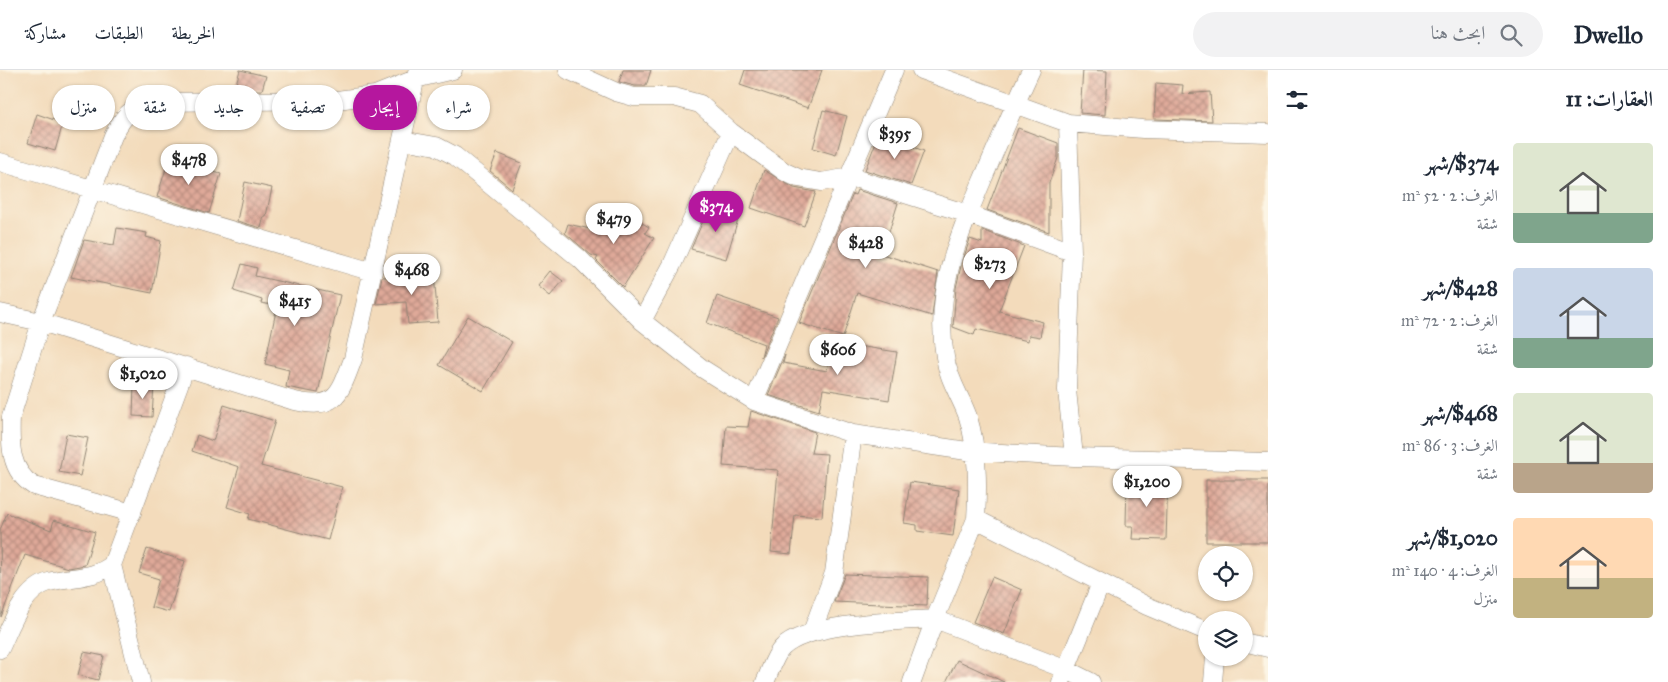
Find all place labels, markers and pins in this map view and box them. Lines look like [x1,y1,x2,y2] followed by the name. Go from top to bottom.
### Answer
[865,118,925,160] pin: $395
[159,144,219,186] pin: $478
[686,190,746,233] pin: $374
[584,202,644,245] pin: $479
[836,226,896,269] pin: $428
[960,248,1020,290] pin: $273
[382,254,442,296] pin: $468
[265,284,325,327] pin: $415
[808,334,868,376] pin: $606
[102,358,184,400] pin: $1,020
[1106,466,1188,508] pin: $1,200

